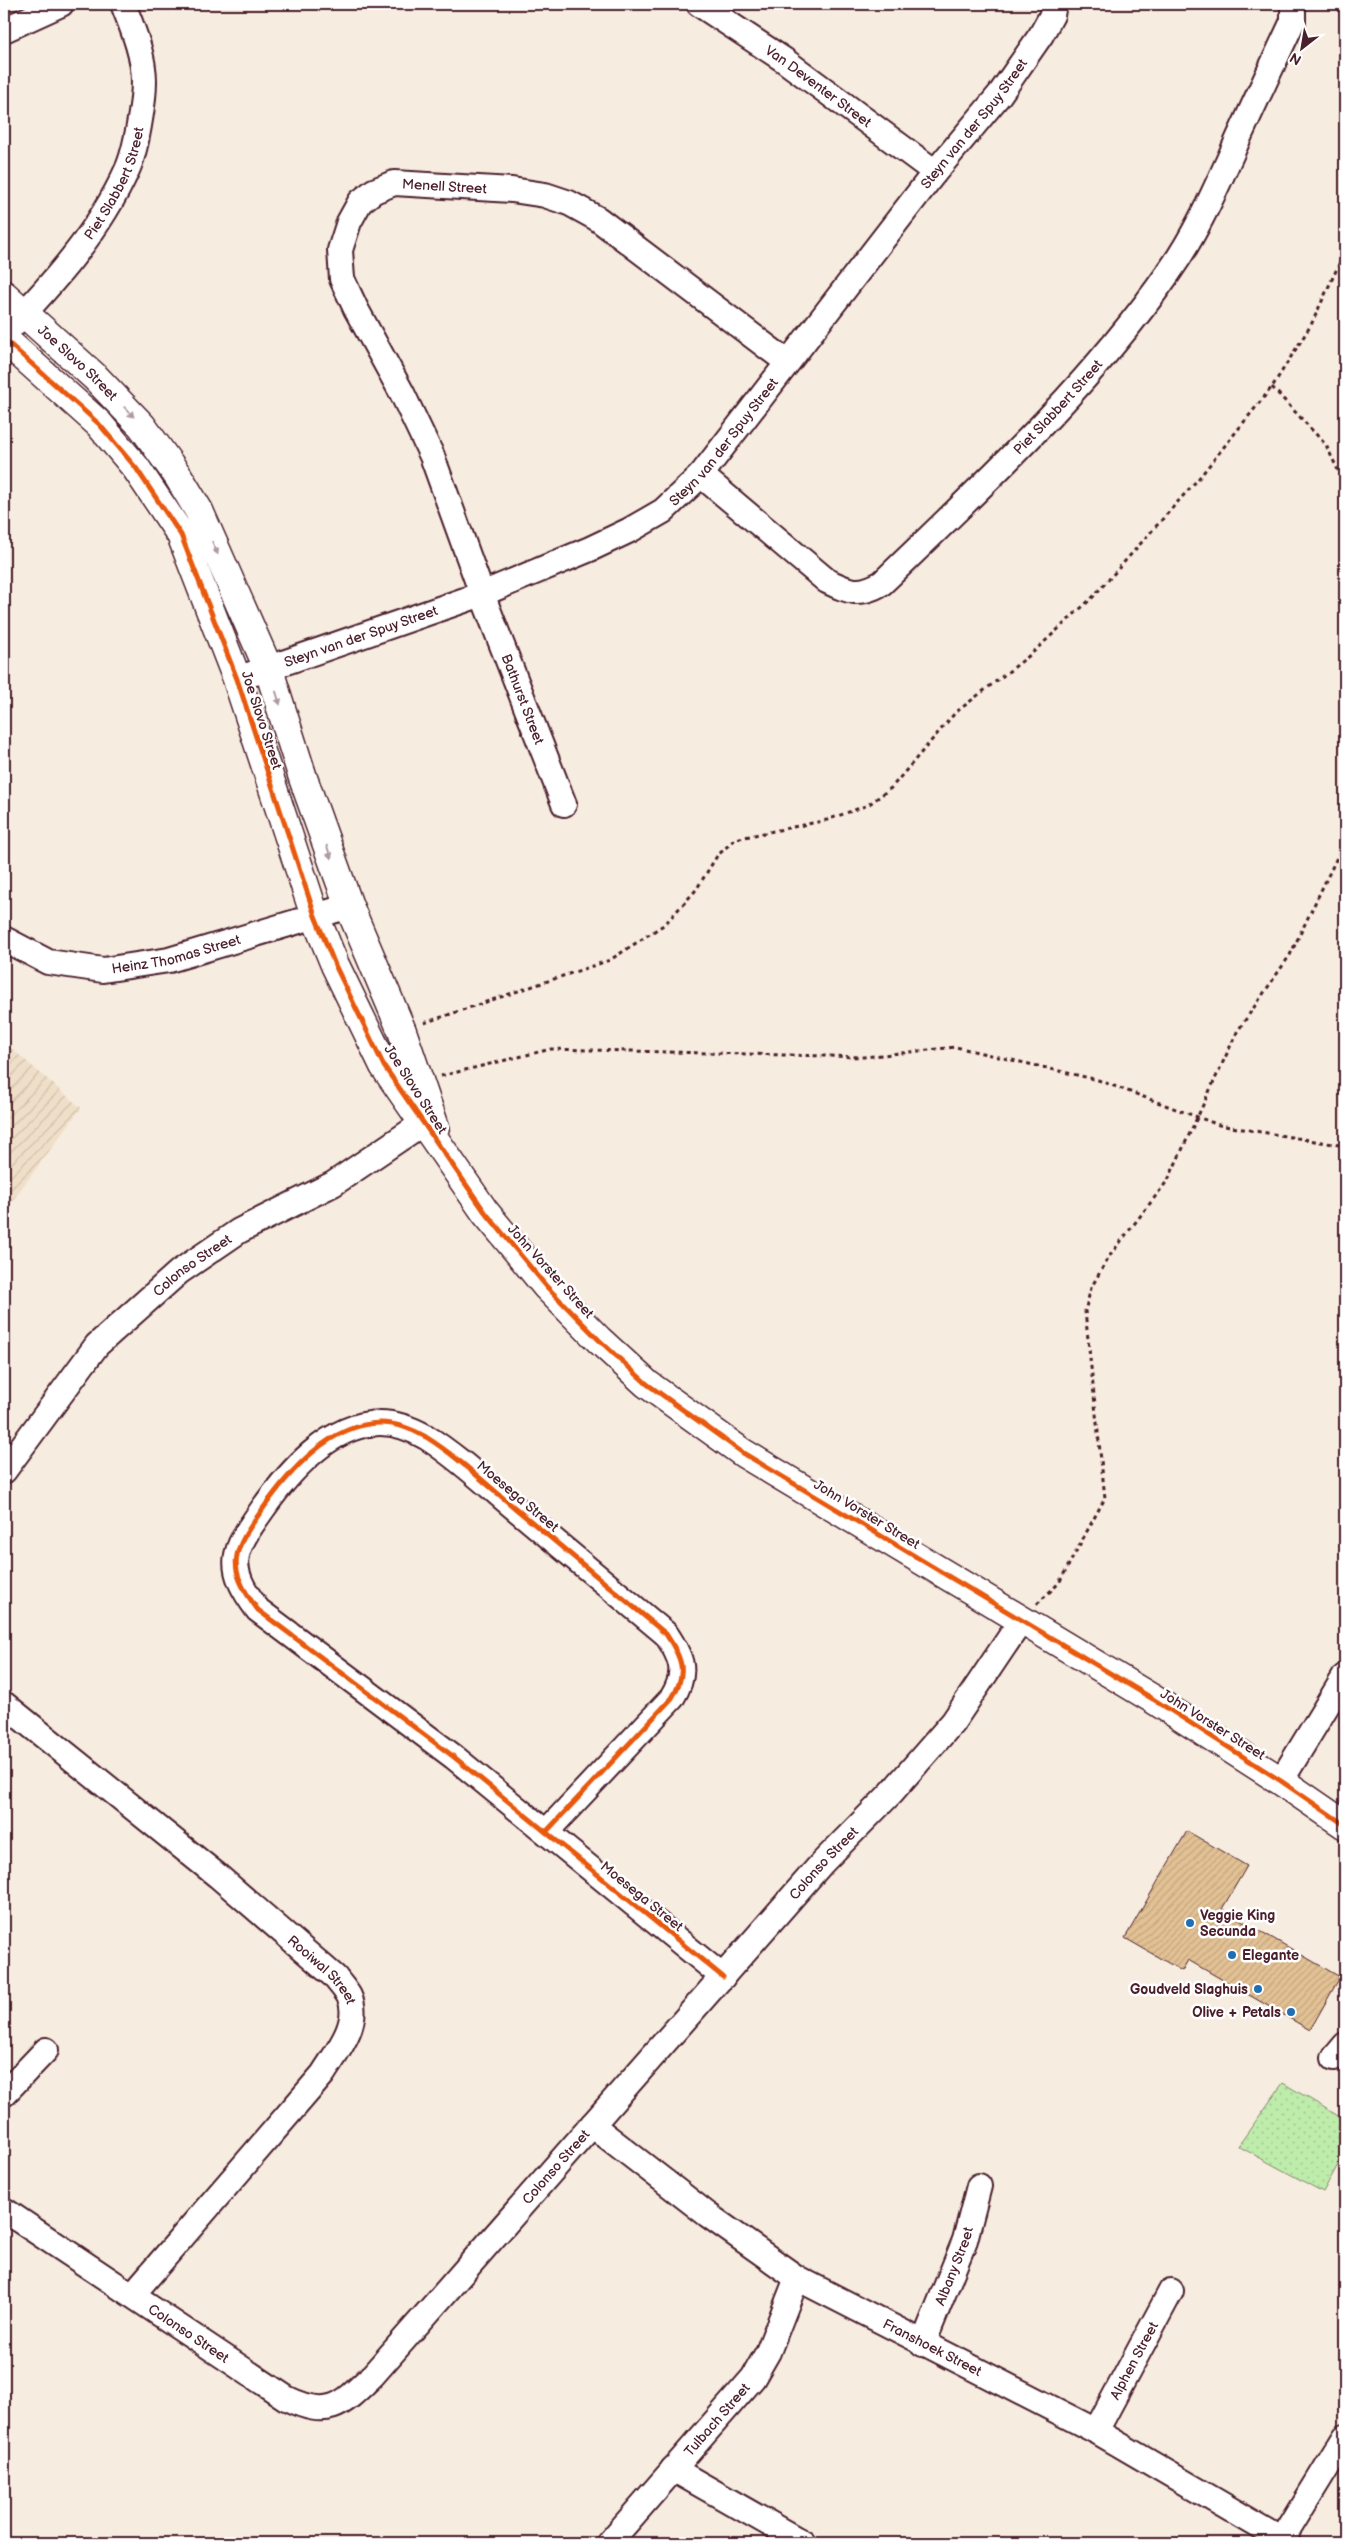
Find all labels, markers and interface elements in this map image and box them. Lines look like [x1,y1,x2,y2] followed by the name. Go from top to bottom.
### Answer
[1276,22,1326,72] north arrow
[762,42,875,131] street label: Van Deventer Street
[1287,49,1304,69] text: N
[917,55,1031,192] street label: Steyn van der Spuy Street
[81,125,148,243] street label: Piet Slabbert Street
[401,175,488,198] street label: Menell Street
[34,322,121,405] street label: Joe Slovo Street
[1010,356,1107,458] street label: Piet Slabbert Street
[666,374,782,510] street label: Steyn van der Spuy Street
[123,405,135,417] one-way arrow
[212,541,220,555] one-way arrow
[282,602,441,671] street label: Steyn van der Spuy Street
[497,652,548,747] street label: Bathurst Street
[238,669,286,772] street label: Joe Slovo Street
[275,690,282,705] one-way arrow
[325,845,333,860] one-way arrow
[110,931,243,978] street label: Heinz Thomas Street
[381,1042,451,1138] street label: Joe Slovo Street
[504,1221,598,1322] street label: John Vorster Street
[150,1230,235,1300] street label: Colonso Street
[473,1457,563,1536] street label: Moesega Street
[811,1476,923,1553] street label: John Vorster Street
[1157,1685,1269,1764] street label: John Vorster Street
[786,1823,862,1903] street label: Colonso Street
[597,1858,687,1935] street label: Moesega Street
[1200,1907,1275,1940] place label: Veggie King Secunda
[1184,1917,1196,1929] marker: Veggie King Secunda
[284,1932,360,2007] street label: Rooiwal Street
[1242,1947,1299,1964] place label: Elegante
[1226,1949,1238,1961] marker: Elegante
[1130,1981,1248,1998] place label: Goudveld Slaghuis
[1252,1983,1264,1995] marker: Goudveld Slaghuis
[1192,2004,1281,2021] place label: Olive + Petals
[1285,2006,1297,2018] marker: Olive + Petals
[519,2126,594,2208] street label: Colonso Street
[932,2224,977,2308] street label: Albany Street
[145,2300,233,2367] street label: Colonso Street
[880,2315,985,2380] street label: Franshoek Street
[1106,2318,1162,2403] street label: Alphen Street
[681,2379,754,2460] street label: Tulbach Street

